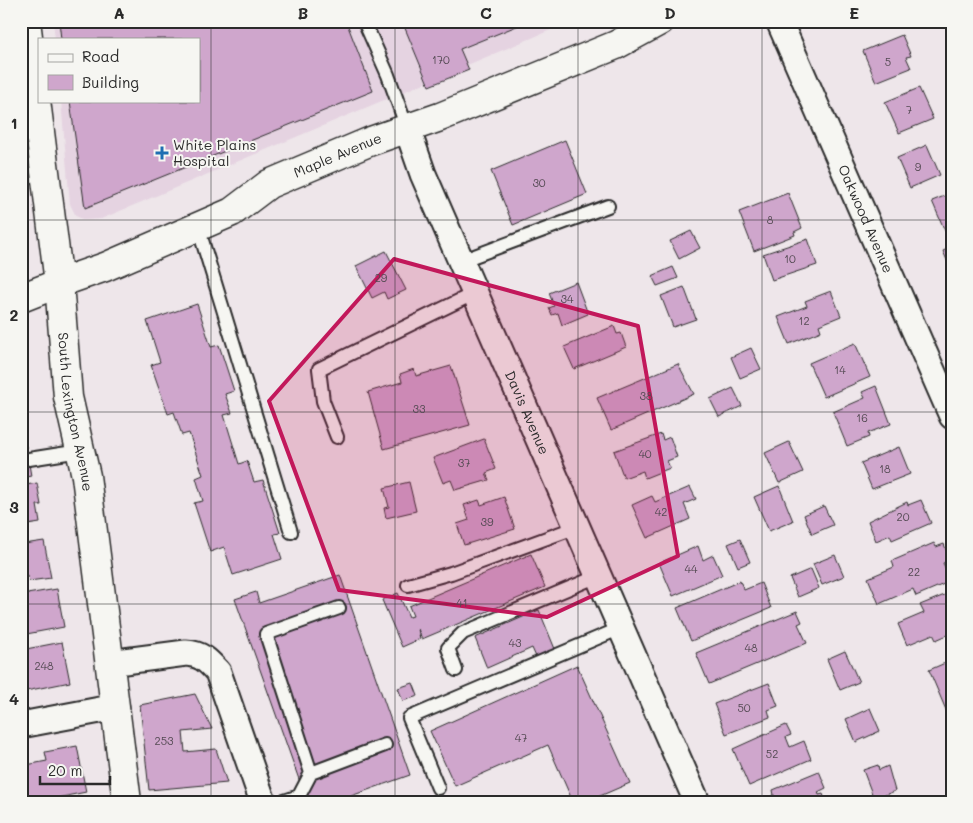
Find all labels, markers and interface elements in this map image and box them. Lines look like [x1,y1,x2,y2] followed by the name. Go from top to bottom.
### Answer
[113,2,125,23] text: A
[298,2,308,23] text: B
[480,2,492,23] text: C
[664,2,676,23] text: D
[849,2,859,23] text: E
[38,38,200,102] legend
[82,46,119,66] text: Road
[432,52,450,67] house number: 170
[885,54,891,69] house number: 5
[82,72,139,92] text: Building
[906,102,912,117] house number: 7
[10,112,18,133] text: 1
[291,128,384,182] street label: Maple Avenue
[173,135,256,170] place label: White Plains Hospital
[155,146,169,160] marker: White Plains Hospital
[915,159,922,174] house number: 9
[834,161,898,276] street label: Oakwood Avenue
[532,175,546,190] house number: 30
[767,212,774,227] house number: 8
[784,251,796,266] house number: 10
[375,270,388,285] house number: 29
[561,291,574,306] house number: 34
[10,304,19,325] text: 2
[798,313,810,328] house number: 12
[54,332,98,492] street label: South Lexington Avenue
[834,362,846,377] house number: 14
[501,367,554,457] street label: Davis Avenue
[639,388,653,403] house number: 38
[413,401,426,416] house number: 33
[856,410,868,425] house number: 16
[638,446,652,461] house number: 40
[458,455,470,470] house number: 37
[879,461,891,476] house number: 18
[9,496,19,517] text: 3
[655,504,667,519] house number: 42
[897,509,910,524] house number: 20
[481,514,494,529] house number: 39
[685,561,698,576] house number: 44
[908,564,920,579] house number: 22
[456,595,468,610] house number: 41
[509,635,522,650] house number: 43
[744,640,758,655] house number: 48
[34,658,54,673] house number: 248
[9,688,19,709] text: 4
[737,700,751,715] house number: 50
[515,730,527,745] house number: 47
[155,733,174,748] house number: 253
[766,746,778,761] house number: 52
[40,753,110,785] scale bar
[48,760,82,780] text: 20 m

